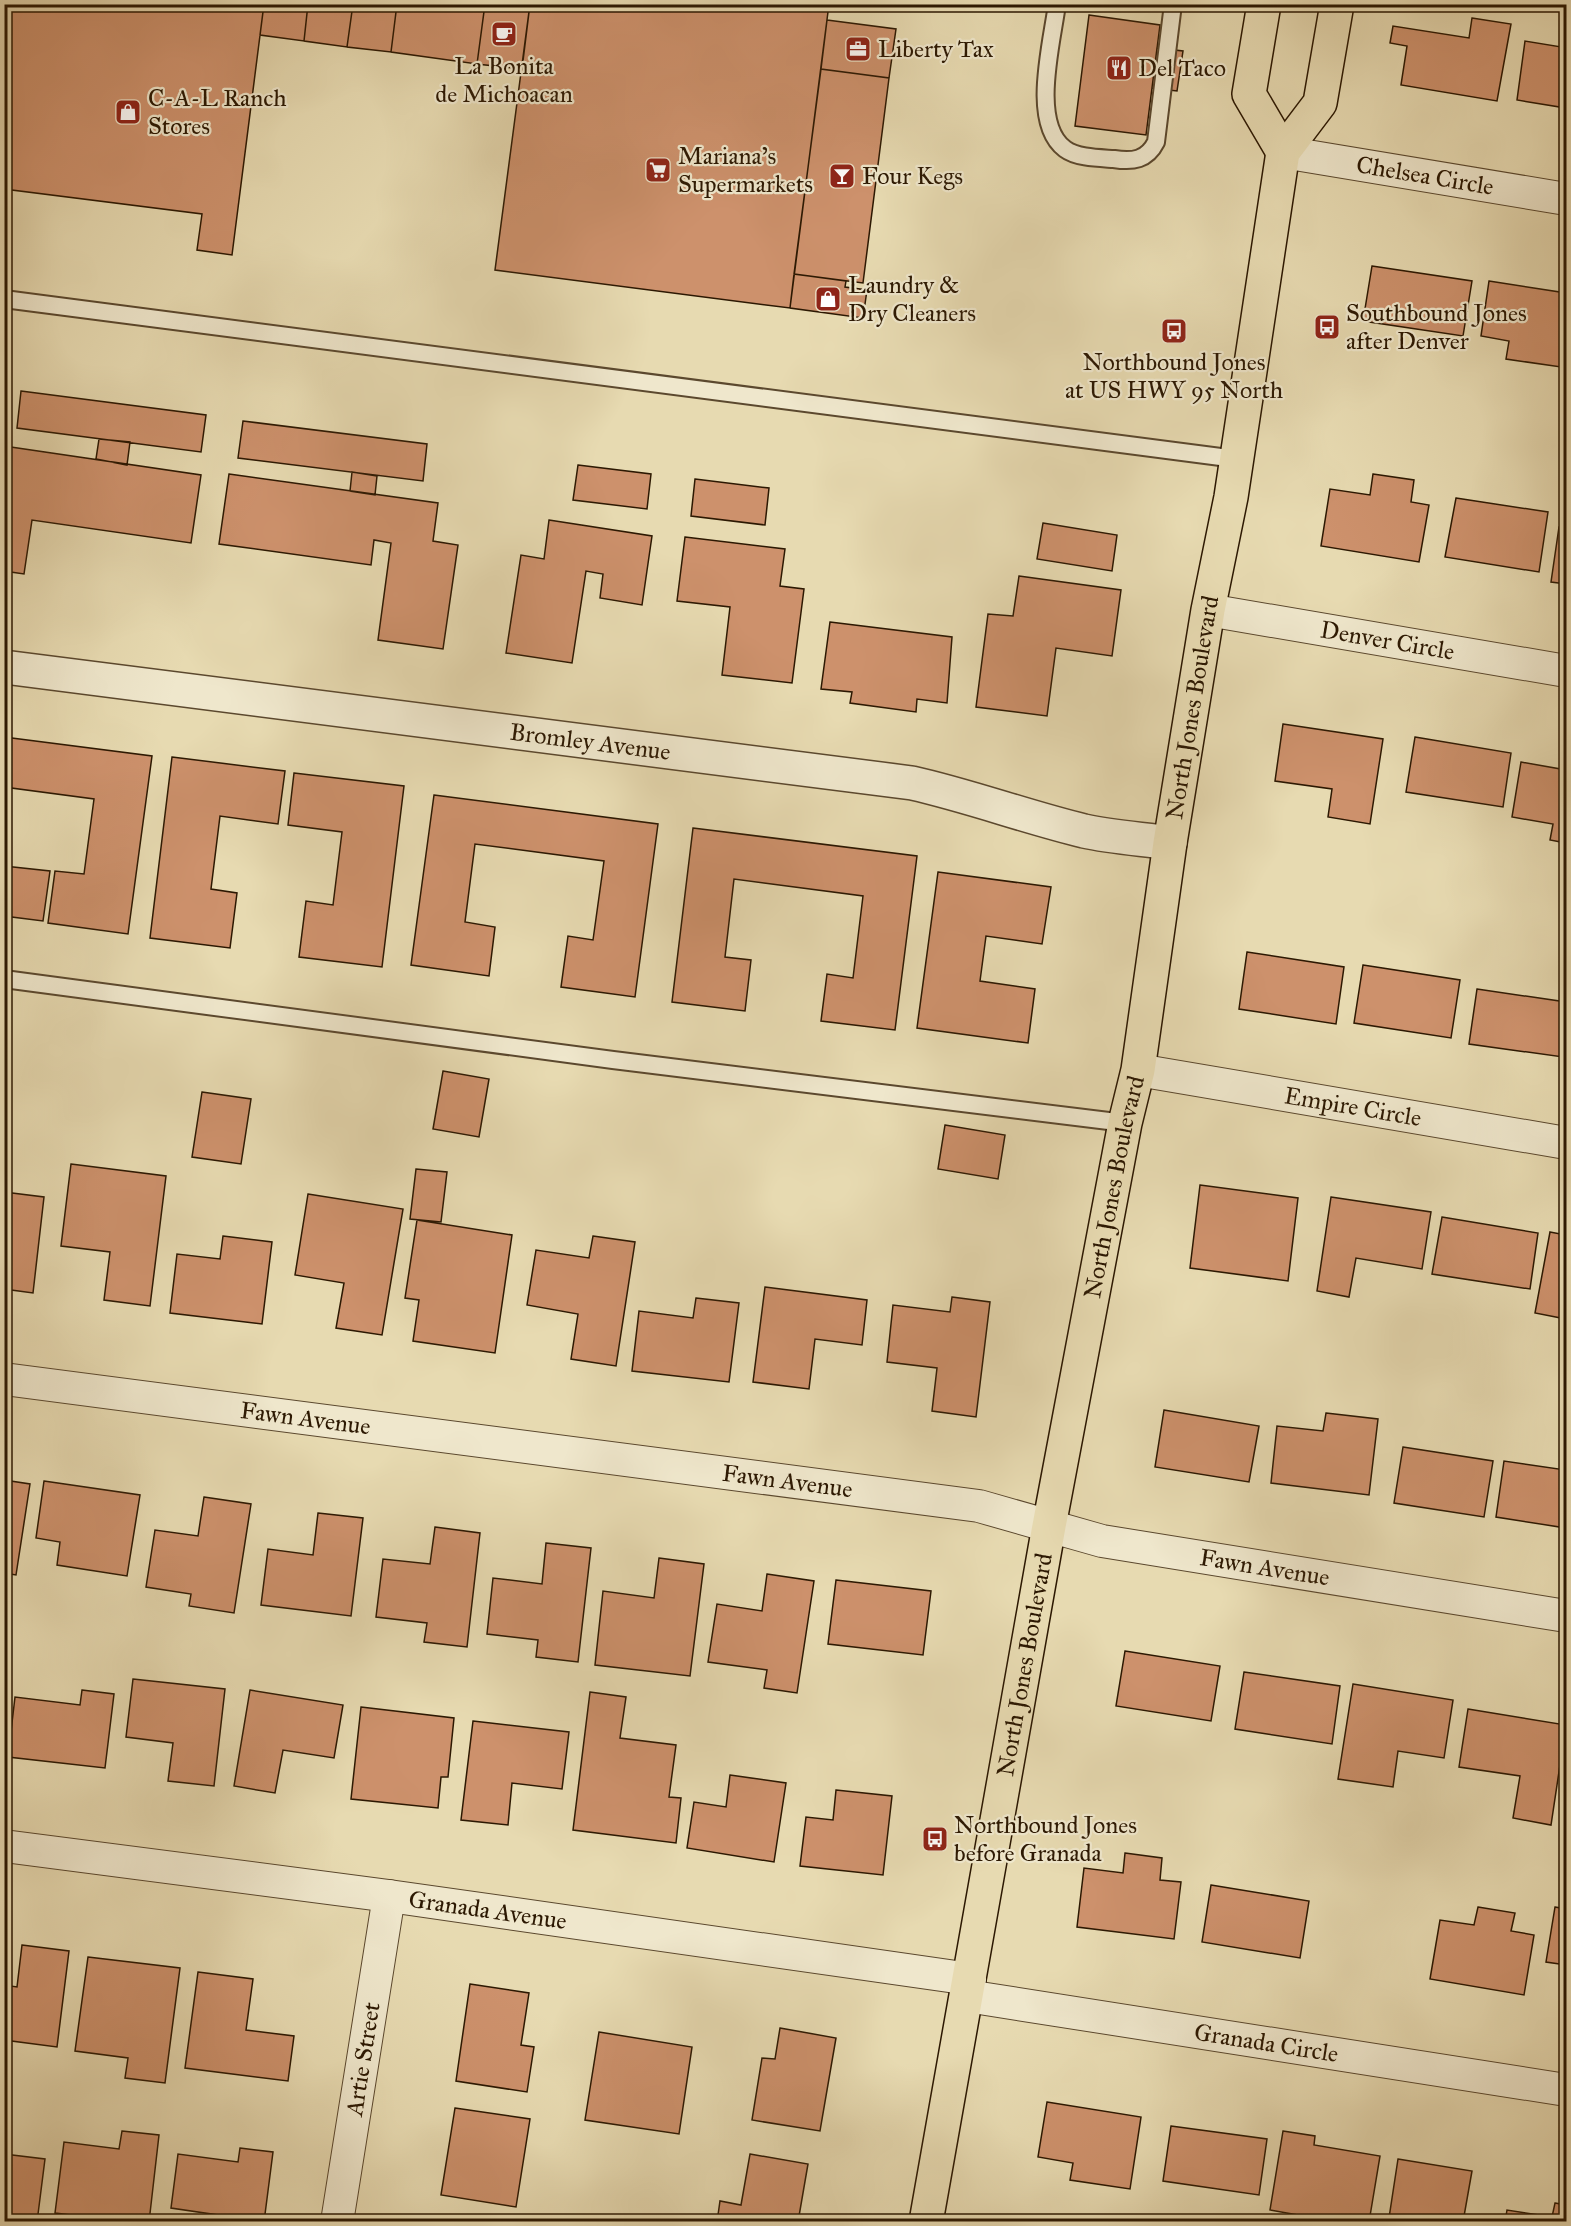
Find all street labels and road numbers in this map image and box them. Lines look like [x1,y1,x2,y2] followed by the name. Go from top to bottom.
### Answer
[1354,149,1496,202] street label: Chelsea Circle
[1159,593,1226,822] street label: North Jones Boulevard
[1318,614,1457,667] street label: Denver Circle
[508,717,672,767] street label: Bromley Avenue
[1077,1073,1151,1301] street label: North Jones Boulevard
[1282,1080,1424,1133] street label: Empire Circle
[239,1395,372,1442] street label: Fawn Avenue
[720,1458,854,1504] street label: Fawn Avenue
[1198,1542,1332,1593] street label: Fawn Avenue
[990,1551,1059,1779] street label: North Jones Boulevard
[407,1884,569,1936] street label: Granada Avenue
[339,1999,387,2119] street label: Artie Street
[1192,2017,1341,2069] street label: Granada Circle

